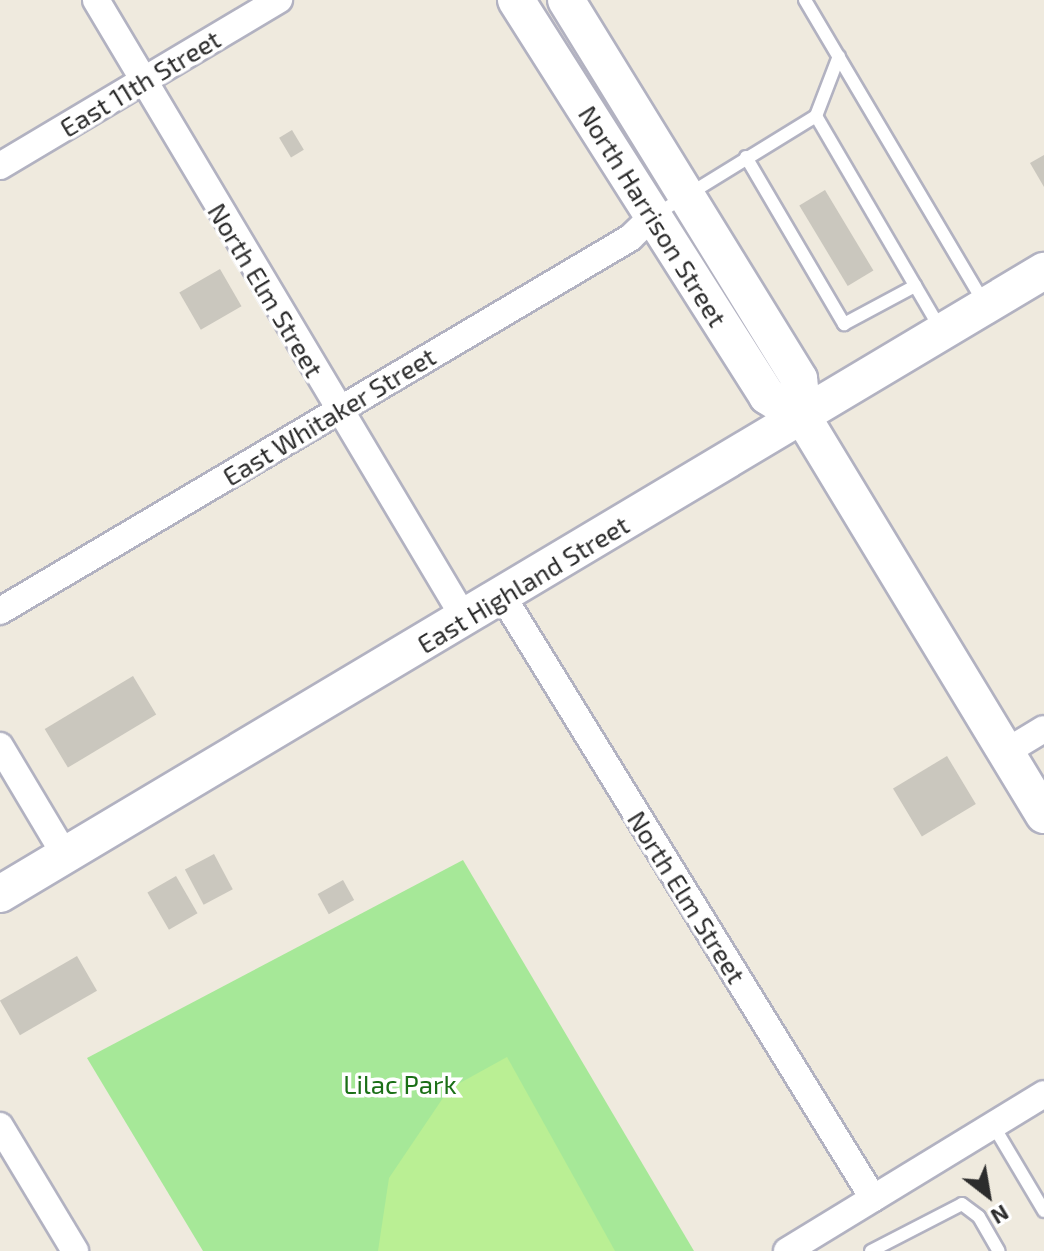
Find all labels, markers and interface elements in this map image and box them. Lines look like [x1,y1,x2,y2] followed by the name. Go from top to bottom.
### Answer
[54,23,226,143] street label: East 11th Street
[572,100,734,332] street label: North Harrison Street
[202,197,330,383] street label: North Elm Street
[217,340,441,492] street label: East Whitaker Street
[412,509,634,659] street label: East Highland Street
[621,805,753,989] street label: North Elm Street
[343,1068,457,1100] park label: Lilac Park
[948,1155,1028,1235] north arrow
[987,1200,1014,1231] text: N

